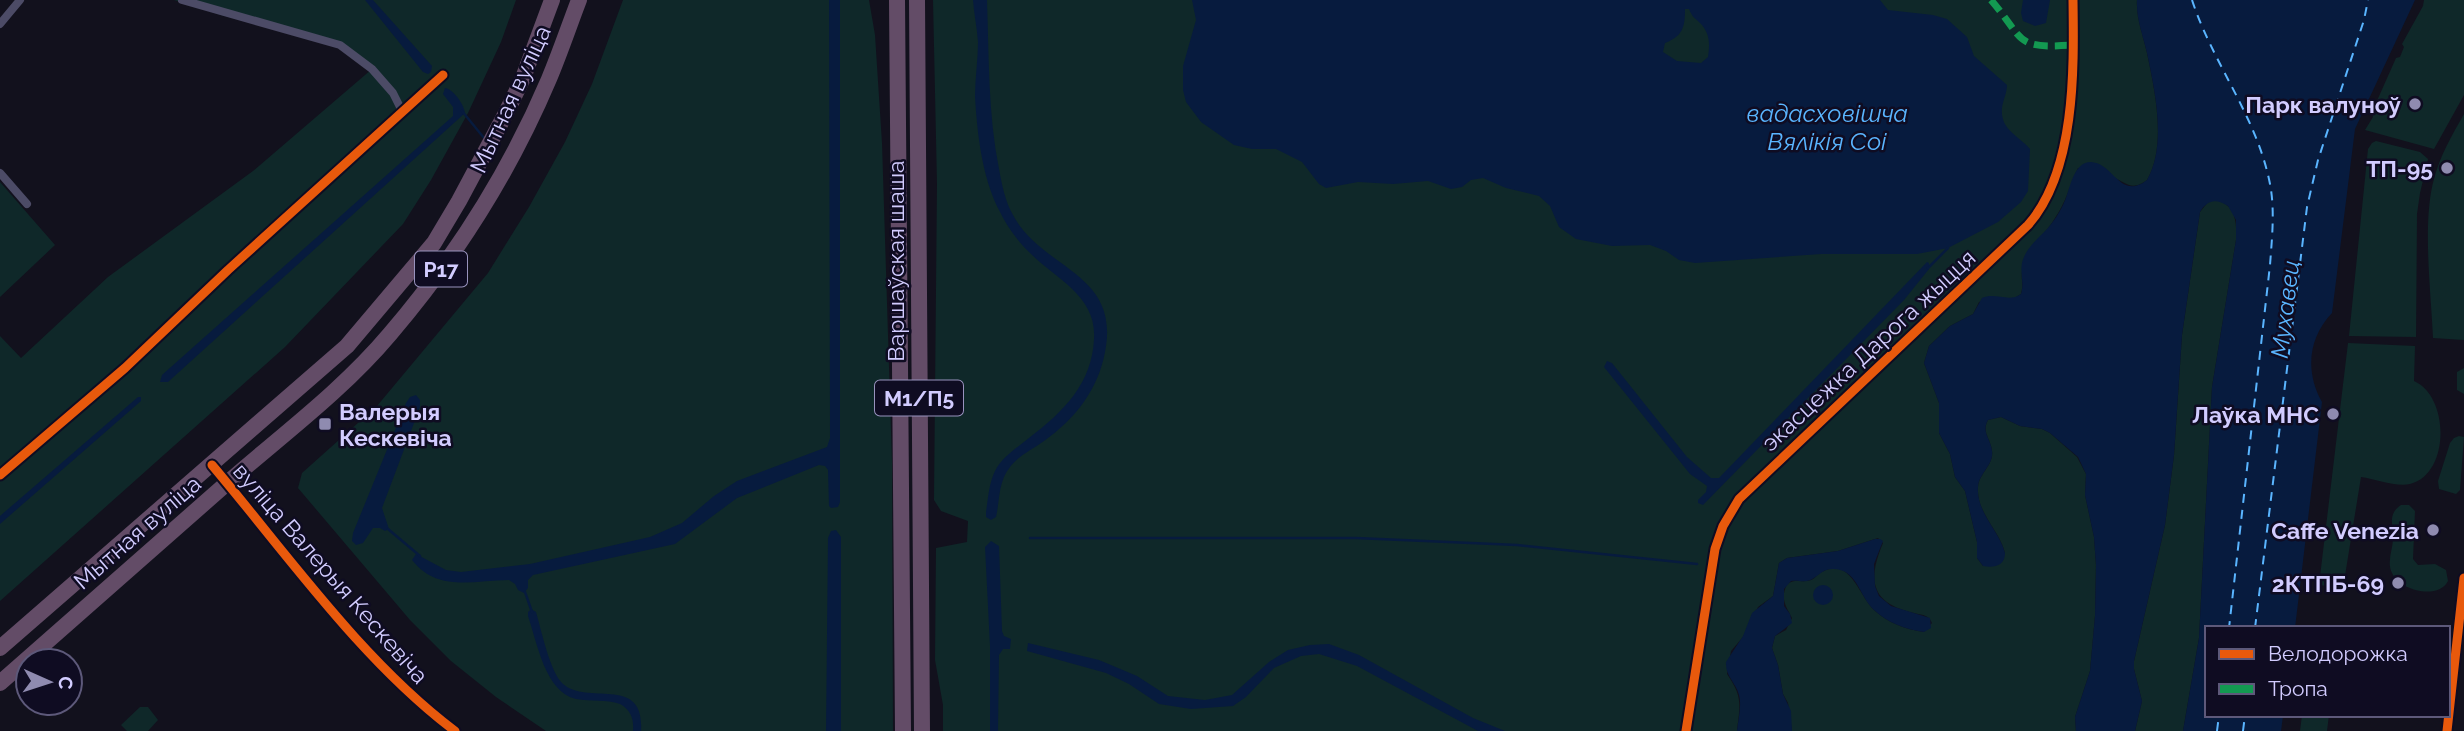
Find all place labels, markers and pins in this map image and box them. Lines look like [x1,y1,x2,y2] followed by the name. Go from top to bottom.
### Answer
[2245,91,2401,118] place label: Парк валуноў
[2407,96,2423,112] marker: Парк валуноў
[2366,155,2433,182] place label: ТП-95
[2439,160,2455,176] marker: ТП-95
[339,398,452,451] place label: Валерыя Кескевіча
[2192,401,2319,428] place label: Лаўка МНС
[2325,406,2341,422] marker: Лаўка МНС
[317,416,333,432] marker: Валерыя Кескевіча
[2271,517,2419,544] place label: Caffe Venezia
[2425,522,2441,538] marker: Caffe Venezia
[2272,570,2384,597] place label: 2КТПБ-69
[2390,575,2406,591] marker: 2КТПБ-69

